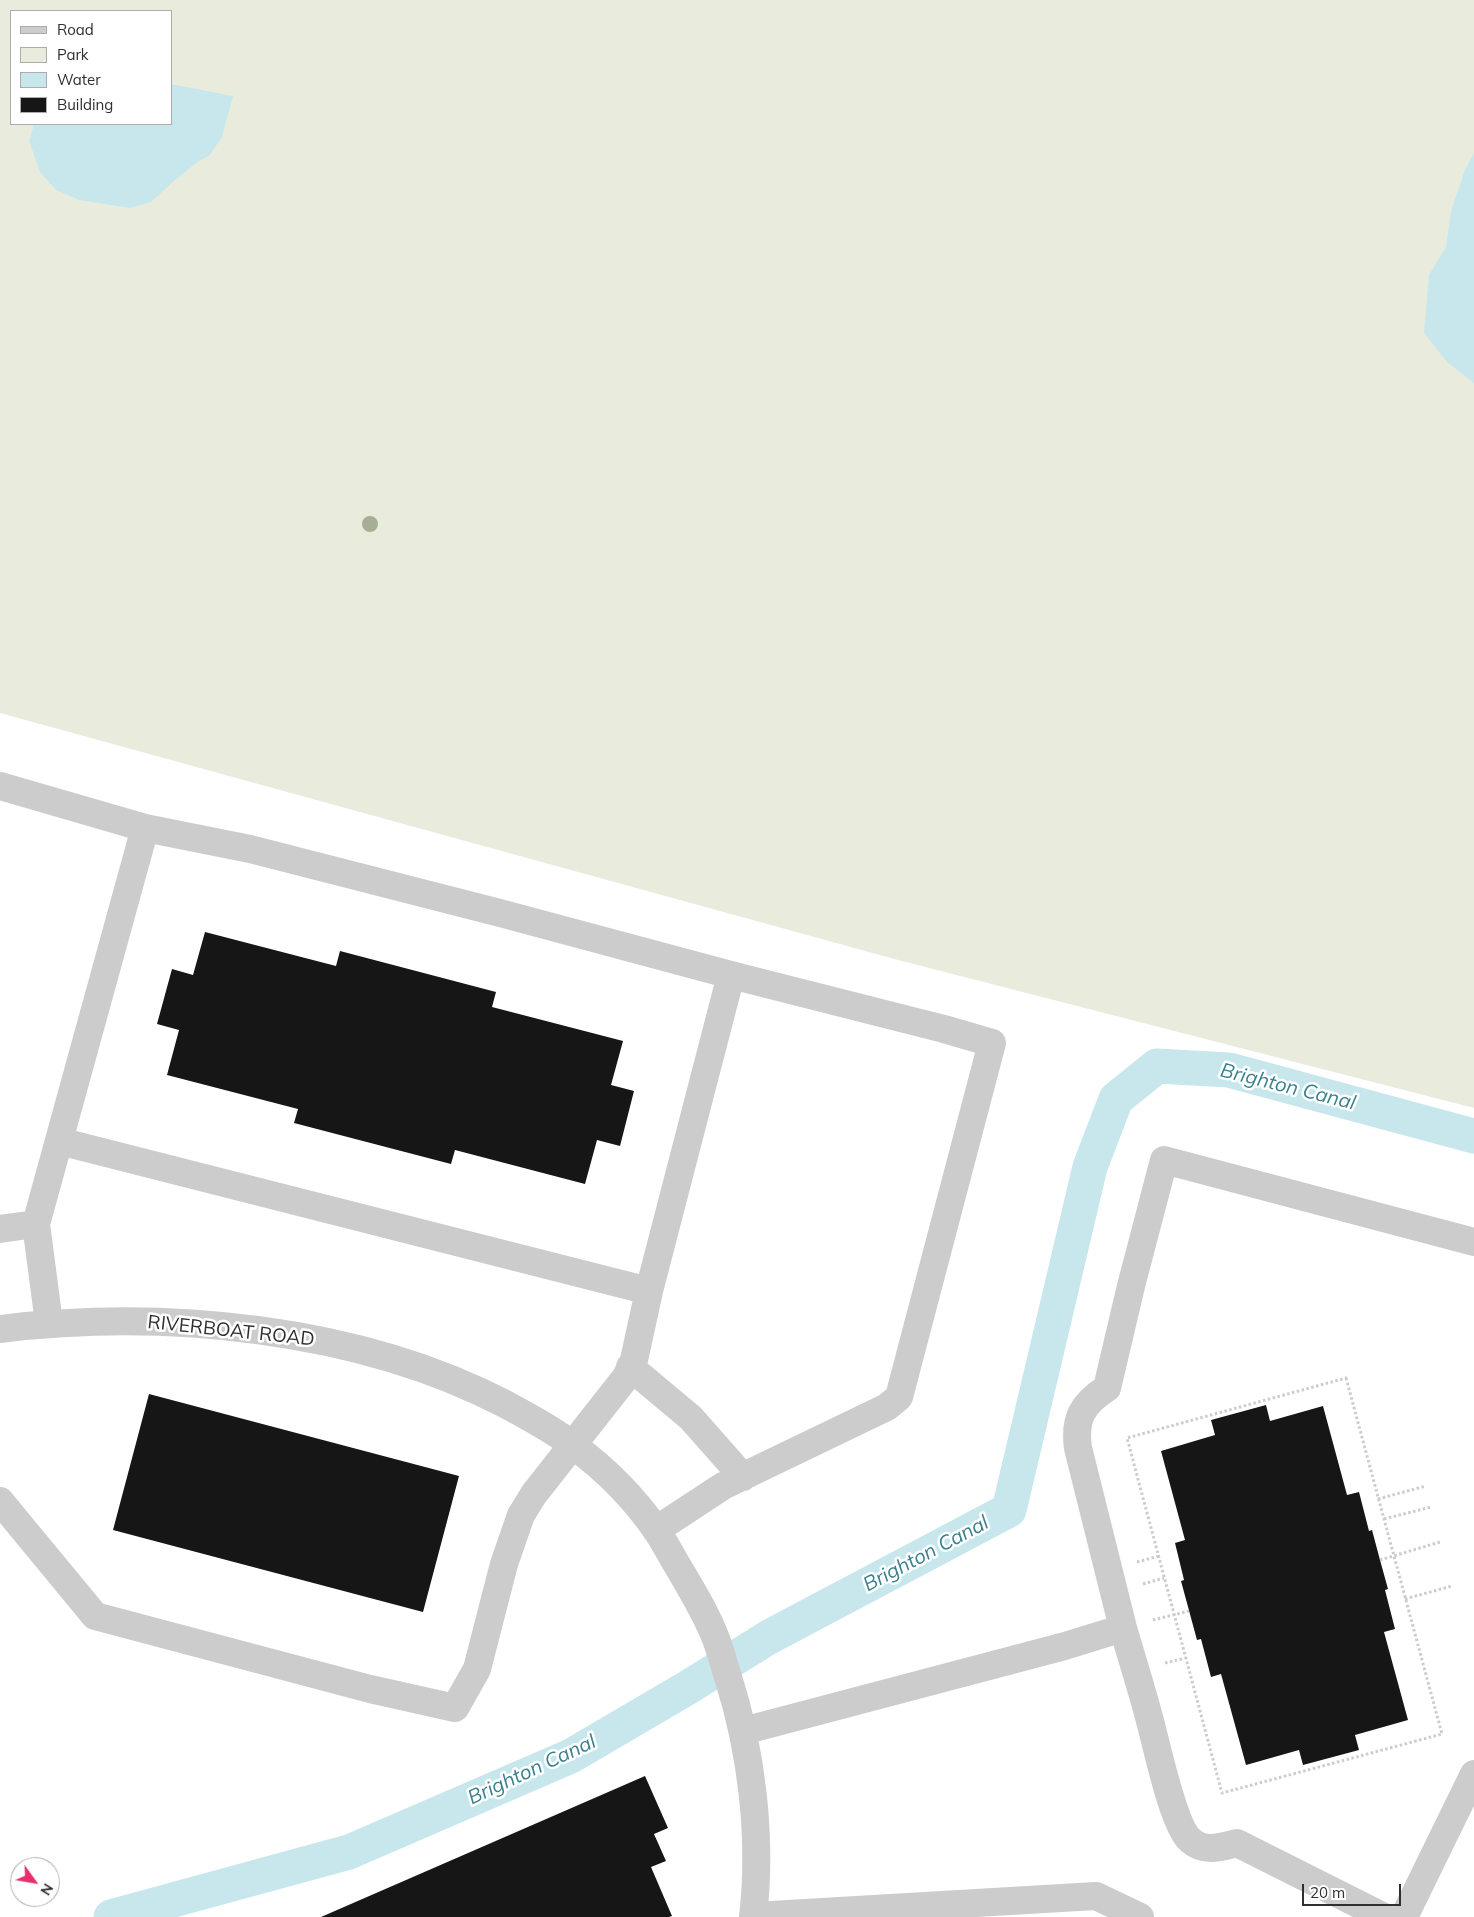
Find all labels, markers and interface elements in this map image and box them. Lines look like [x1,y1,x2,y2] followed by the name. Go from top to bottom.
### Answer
[10,10,172,125] legend
[57,20,94,39] text: Road
[57,45,89,64] text: Park
[57,70,101,89] text: Water
[57,95,113,114] text: Building
[1218,1059,1358,1115] water label: Brighton Canal
[146,1311,316,1351] street label: RIVERBOAT ROAD
[859,1511,993,1597] water label: Brighton Canal
[464,1730,600,1810] water label: Brighton Canal
[10,1857,60,1907] north arrow
[1304,1874,1403,1906] scale bar
[36,1880,57,1899] text: N
[1310,1883,1345,1902] text: 20 m

